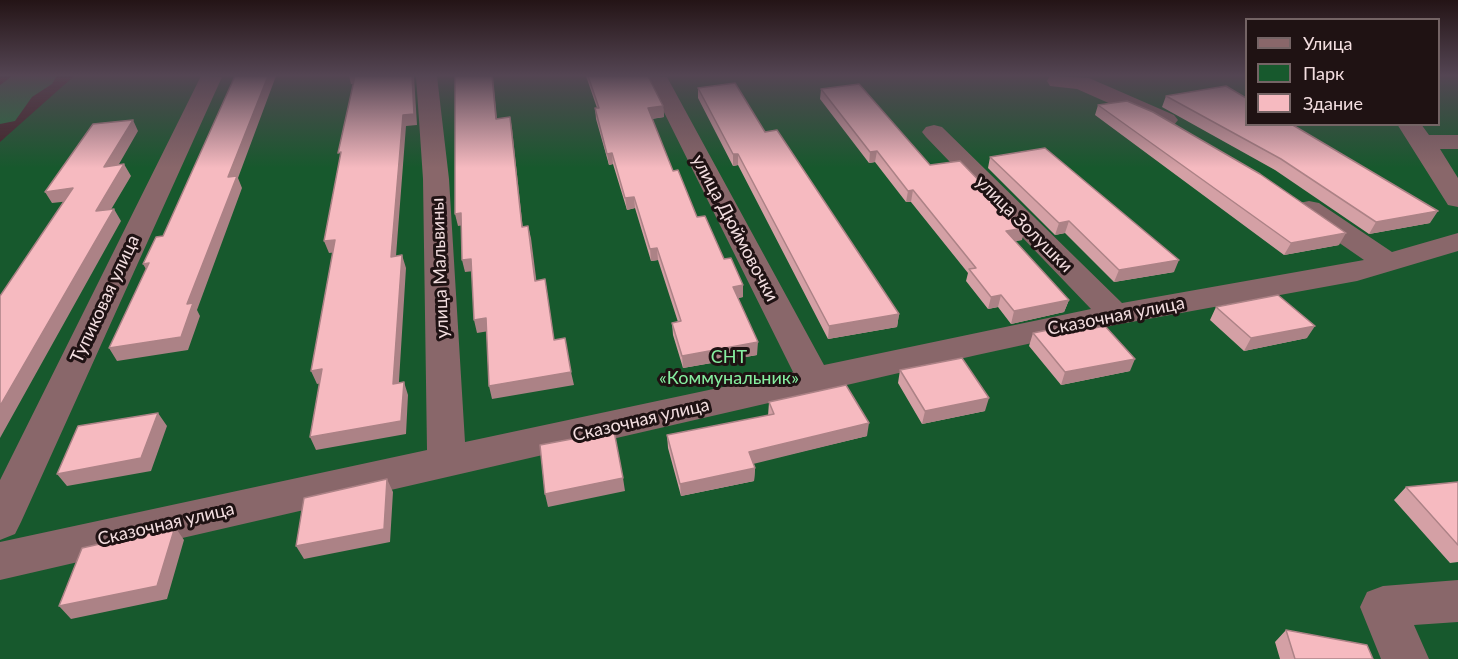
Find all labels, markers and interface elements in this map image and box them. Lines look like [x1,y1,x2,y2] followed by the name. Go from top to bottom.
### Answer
[1245,18,1440,126] legend
[1303,32,1353,54] text: Улица
[1303,62,1344,84] text: Парк
[1303,92,1363,114] text: Здание
[687,151,783,305] street label: улица Дюймовочки
[971,171,1077,277] street label: улица Золушки
[427,197,453,339] street label: улица Мальвины
[66,232,144,366] street label: Тупиковая улица
[1045,292,1187,340] street label: Сказочная улица
[659,346,799,388] park label: СНТ «Коммунальник»
[571,394,711,446] street label: Сказочная улица
[96,498,236,550] street label: Сказочная улица

